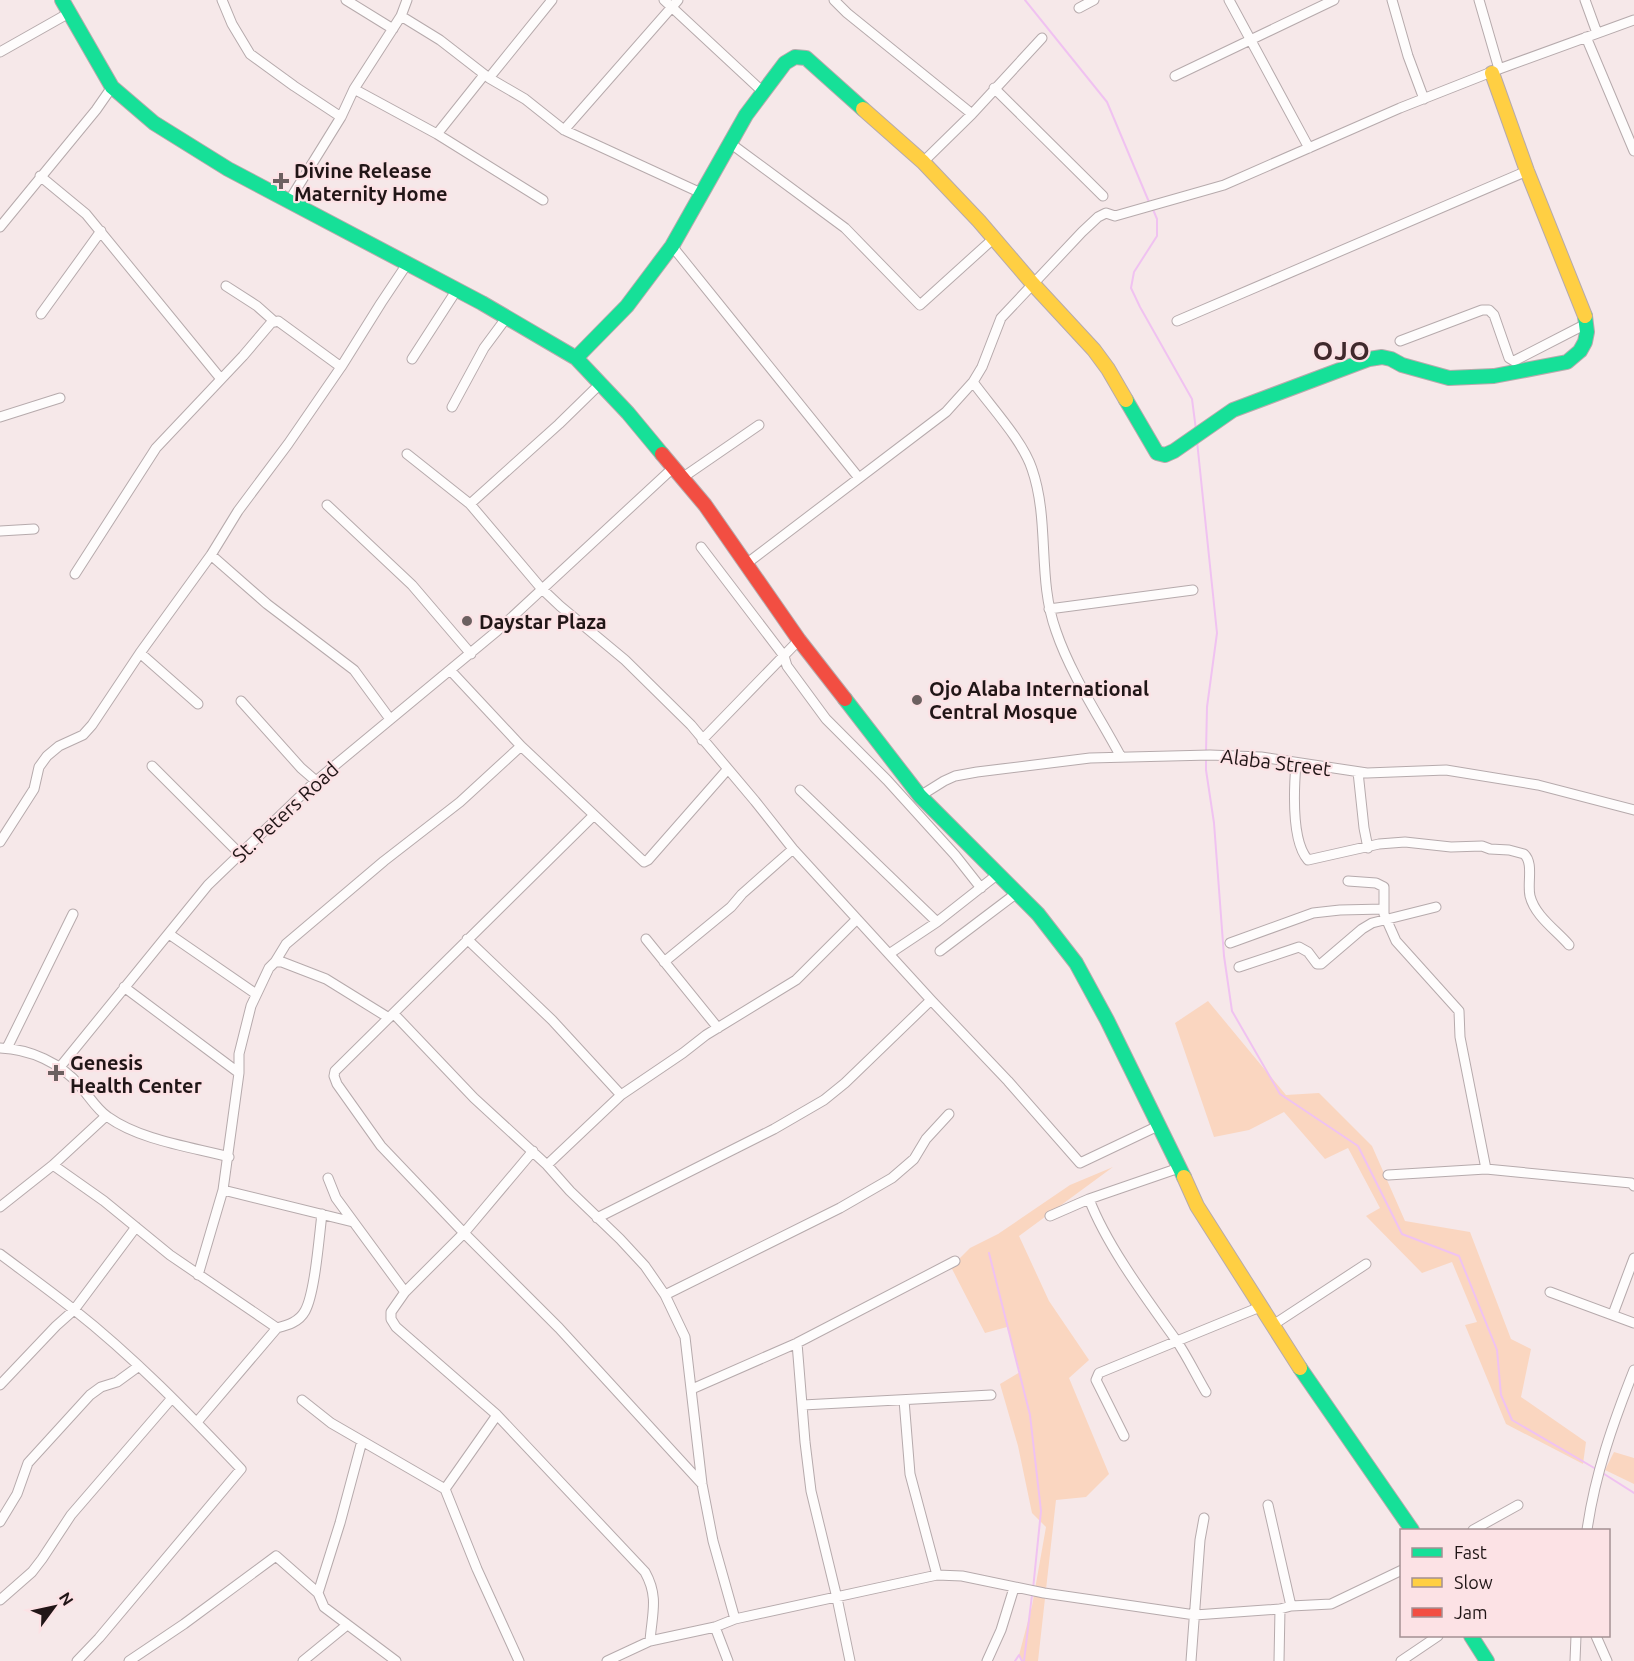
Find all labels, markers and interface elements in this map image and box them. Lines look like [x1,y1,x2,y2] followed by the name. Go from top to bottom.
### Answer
[294,159,447,205] place label: Divine Release Maternity Home
[272,172,290,190] marker: Divine Release Maternity Home
[1313,336,1371,365] district label: OJO
[479,610,607,633] place label: Daystar Plaza
[460,614,474,628] marker: Daystar Plaza
[929,677,1149,723] place label: Ojo Alaba International Central Mosque
[910,693,924,707] marker: Ojo Alaba International Central Mosque
[1220,744,1333,780] street label: Alaba Street
[227,757,343,867] street label: St. Peters Road
[70,1051,203,1097] place label: Genesis Health Center
[47,1064,65,1082] marker: Genesis Health Center
[1400,1529,1610,1637] legend
[1454,1542,1487,1562] text: Fast
[1454,1572,1493,1592] text: Slow
[24,1577,84,1637] north arrow
[56,1589,77,1609] text: N
[1454,1602,1488,1622] text: Jam

